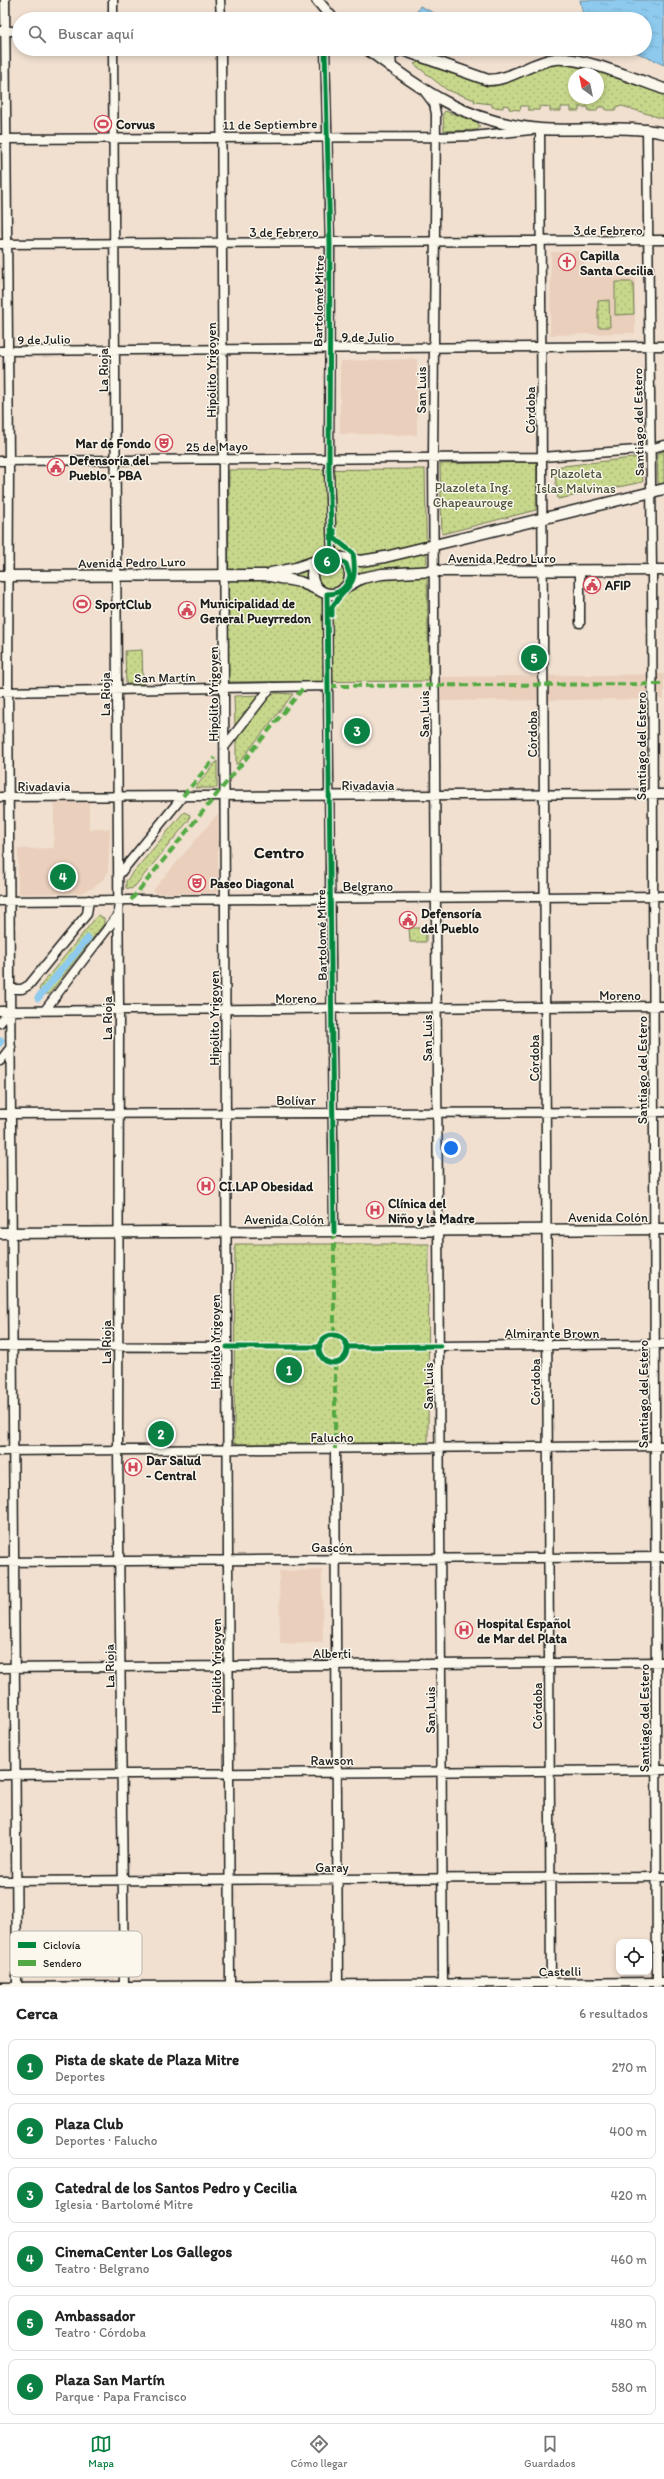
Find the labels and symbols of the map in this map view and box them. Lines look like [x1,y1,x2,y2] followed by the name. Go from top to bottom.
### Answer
[568,68,604,104] north arrow
[93,114,113,134] sports icon: Corvus
[223,116,317,133] street label: 11 de Septiembre
[116,117,155,132] place label: Corvus
[573,223,643,238] street label: 3 de Febrero
[249,225,319,240] street label: 3 de Febrero
[580,248,654,278] place label: Capilla Santa Cecilia
[557,252,577,272] church icon: Capilla Santa Cecilia
[310,255,327,347] street label: Bartolomé Mitre
[204,322,219,418] street label: Hipólito Yrigoyen
[341,330,395,345] street label: 9 de Julio
[17,332,71,347] street label: 9 de Julio
[96,348,111,392] street label: La Rioja
[414,366,429,414] street label: San Luis
[630,367,647,476] street label: Santiago del Estero
[523,386,538,433] street label: Córdoba
[154,433,174,453] theatre icon: Mar de Fondo
[75,436,151,451] place label: Mar de Fondo
[186,438,249,455] street label: 25 de Mayo
[69,453,150,483] place label: Defensoría del Pueblo - PBA
[46,457,66,477] public building icon: Defensoría del Pueblo - PBA
[536,466,616,496] park label: Plazoleta Islas Malvinas
[433,480,513,510] park label: Plazoleta Ing. Chapeaurouge
[314,546,340,576] pin: 6
[448,551,556,566] street label: Avenida Pedro Luro
[78,554,186,571] street label: Avenida Pedro Luro
[582,575,602,595] public building icon: AFIP
[604,578,631,593] place label: AFIP
[72,594,92,614] sports icon: SportClub
[200,596,312,627] place label: Municipalidad de General Pueyrredon
[95,597,152,613] place label: SportClub
[177,600,197,620] public building icon: Municipalidad de General Pueyrredon
[521,643,547,673] pin: 5
[206,646,221,742] street label: Hipólito Yrigoyen
[134,669,197,686] street label: San Martín
[98,672,113,716] street label: La Rioja
[417,690,432,738] street label: San Luis
[634,692,649,800] street label: Santiago del Estero
[525,710,540,757] street label: Córdoba
[344,716,370,746] pin: 3
[341,778,395,793] street label: Rivadavia
[17,779,71,794] street label: Rivadavia
[254,842,305,862] district label: Centro
[50,862,76,892] pin: 4
[187,873,207,893] theatre icon: Paseo Diagonal
[210,876,294,892] place label: Paseo Diagonal
[343,879,394,894] street label: Belgrano
[313,889,330,981] street label: Bartolomé Mitre
[421,906,482,936] place label: Defensoría del Pueblo
[398,910,418,930] public building icon: Defensoría del Pueblo
[207,970,222,1066] street label: Hipólito Yrigoyen
[599,988,641,1003] street label: Moreno
[275,991,317,1006] street label: Moreno
[100,996,115,1040] street label: La Rioja
[420,1014,435,1062] street label: San Luis
[635,1016,650,1124] street label: Santiago del Estero
[527,1034,542,1081] street label: Córdoba
[276,1093,317,1108] street label: Bolívar
[441,1138,461,1158] your location
[196,1176,216,1196] hospital icon: CI.LAP Obesidad
[219,1179,314,1194] place label: CI.LAP Obesidad
[388,1196,475,1227] place label: Clínica del Niño y la Madre
[365,1200,385,1220] hospital icon: Clínica del Niño y la Madre
[568,1210,648,1225] street label: Avenida Colón
[244,1212,324,1227] street label: Avenida Colón
[208,1294,223,1390] street label: Hipólito Yrigoyen
[99,1320,114,1364] street label: La Rioja
[505,1326,599,1341] street label: Almirante Brown
[636,1340,651,1448] street label: Santiago del Estero
[276,1355,302,1385] pin: 1
[528,1358,543,1405] street label: Córdoba
[421,1362,436,1410] street label: San Luis
[148,1419,174,1449] pin: 2
[310,1430,354,1445] street label: Falucho
[146,1453,202,1483] place label: Dar Salud - Central
[123,1457,143,1477] hospital icon: Dar Salud - Central
[311,1540,353,1555] street label: Gascón
[477,1616,571,1646] place label: Hospital Español de Mar del Plata
[209,1618,224,1714] street label: Hipólito Yrigoyen
[454,1620,474,1640] hospital icon: Hospital Español de Mar del Plata
[102,1644,117,1688] street label: La Rioja
[313,1646,351,1661] street label: Alberti
[637,1664,652,1772] street label: Santiago del Estero
[530,1682,545,1729] street label: Córdoba
[423,1686,438,1734] street label: San Luis
[310,1753,354,1768] street label: Rawson
[315,1860,349,1875] street label: Garay
[10,1931,142,1977] legend
[43,1939,81,1952] text: Ciclovía
[43,1957,82,1970] text: Sendero
[539,1964,581,1979] street label: Castelli

